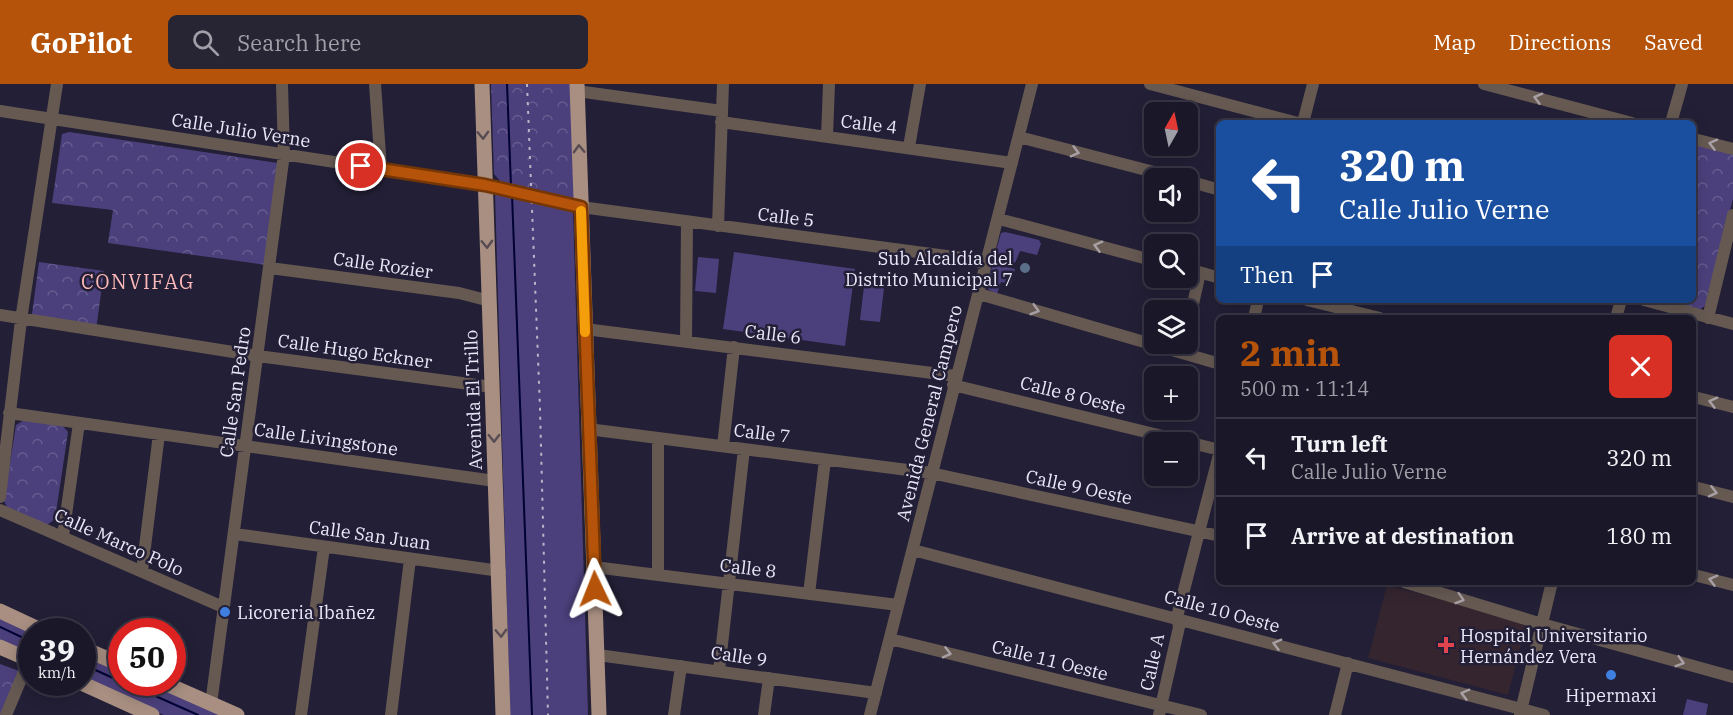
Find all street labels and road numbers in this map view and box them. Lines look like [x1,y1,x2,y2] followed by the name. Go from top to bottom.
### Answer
[170,108,312,152] street label: Calle Julio Verne
[839,109,899,139] street label: Calle 4
[756,202,816,232] street label: Calle 5
[332,247,434,283] street label: Calle Rozier
[891,303,967,523] street label: Avenida General Campero
[743,319,803,349] street label: Calle 6
[214,325,256,459] street label: Calle San Pedro
[276,329,434,373] street label: Calle Hugo Eckner
[459,330,487,470] street label: Avenida El Trillo
[1018,371,1128,419] street label: Calle 8 Oeste
[252,418,400,460] street label: Calle Livingstone
[732,418,792,448] street label: Calle 7
[1024,465,1134,509] street label: Calle 9 Oeste
[51,503,187,581] street label: Calle Marco Polo
[308,515,432,555] street label: Calle San Juan
[718,553,778,583] street label: Calle 8
[1162,585,1282,637] street label: Calle 10 Oeste
[1135,630,1169,693] street label: Calle A
[990,634,1110,686] street label: Calle 11 Oeste
[709,641,769,671] street label: Calle 9

